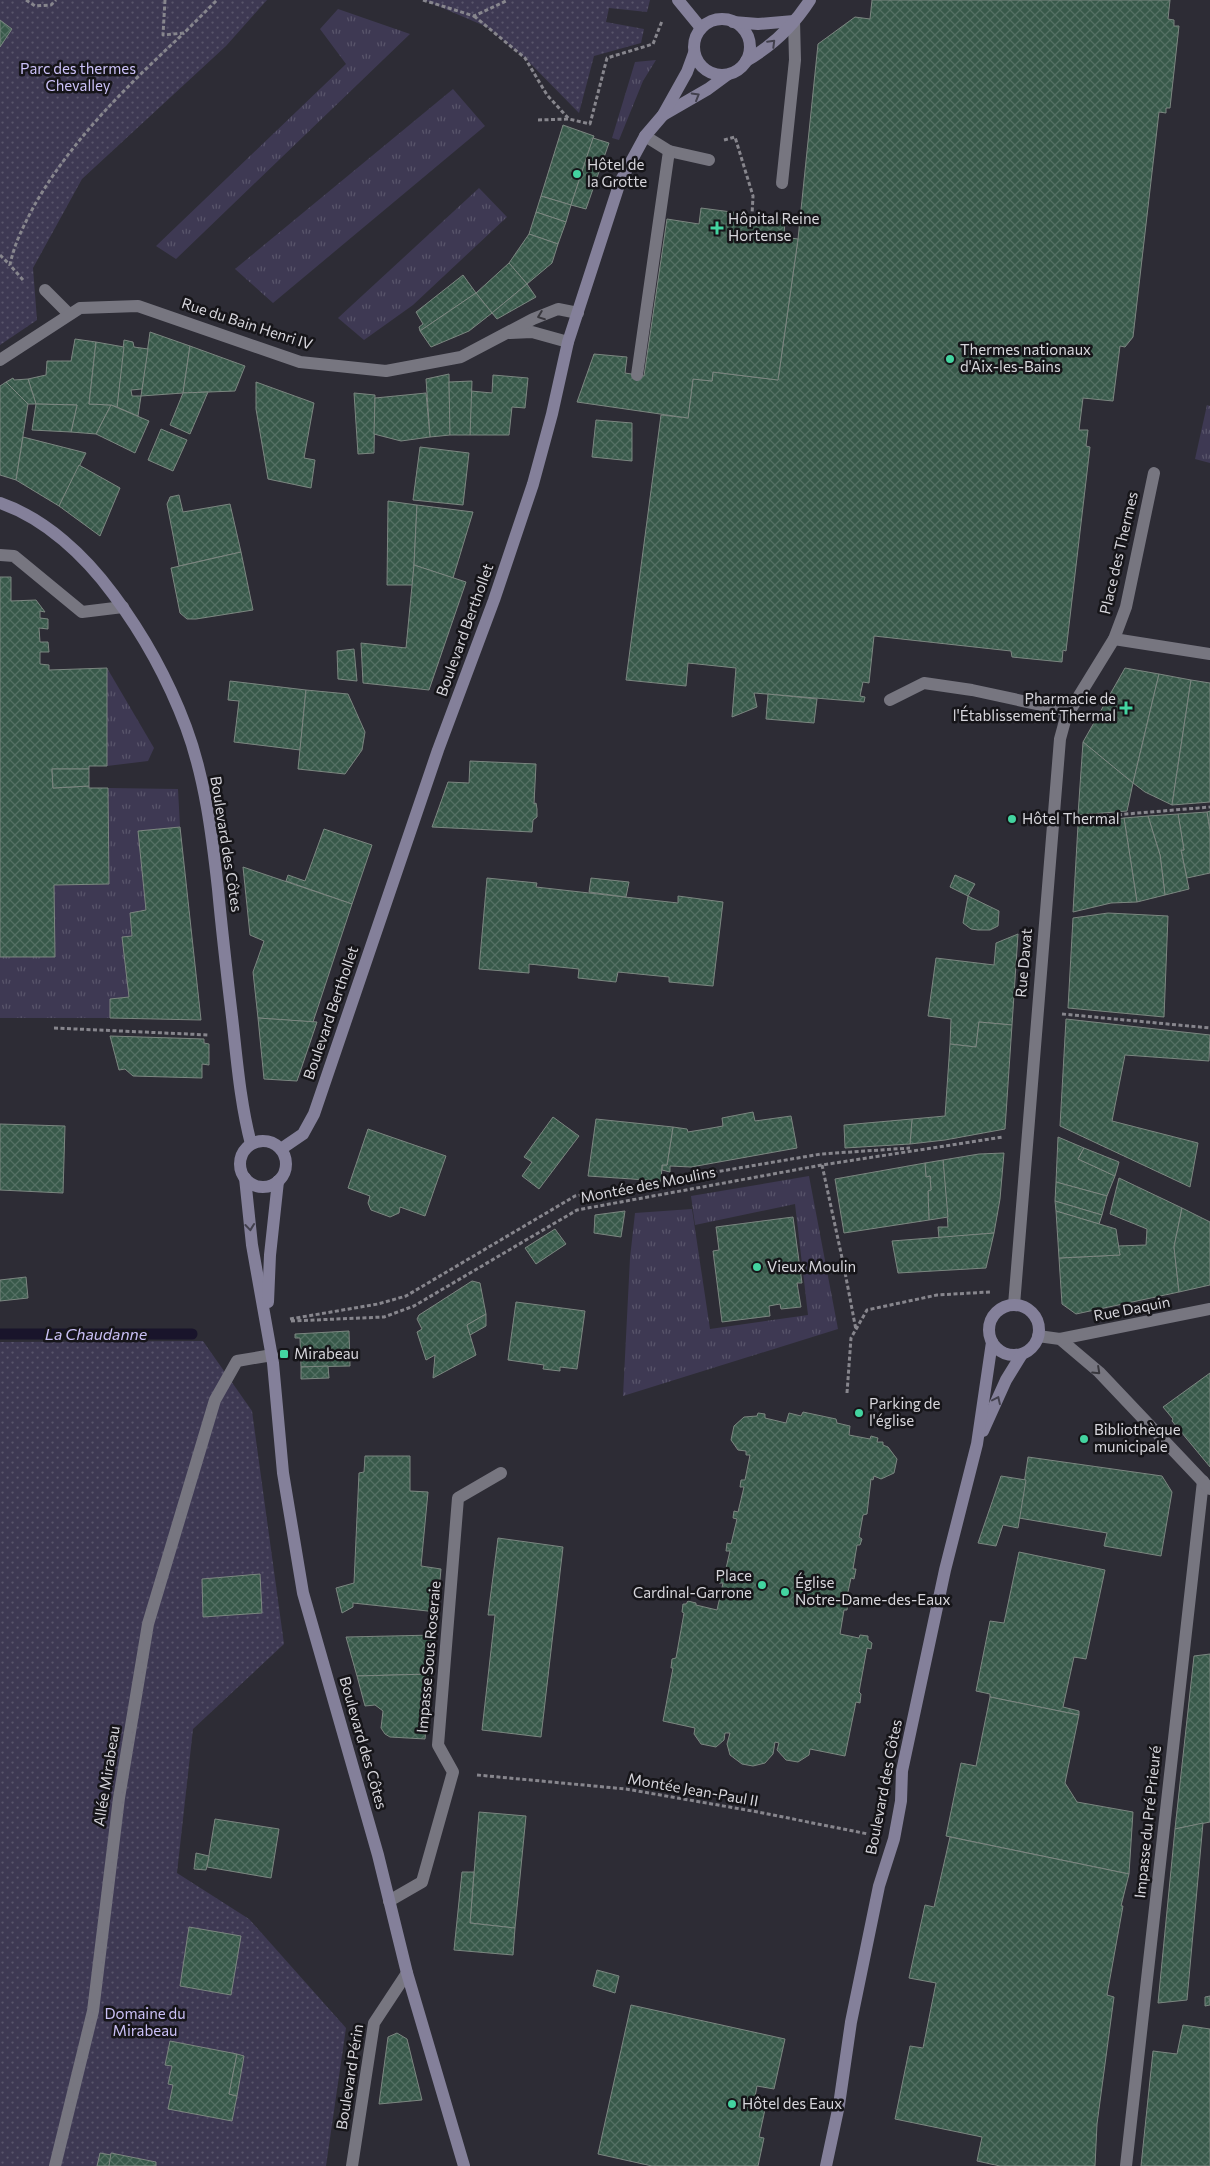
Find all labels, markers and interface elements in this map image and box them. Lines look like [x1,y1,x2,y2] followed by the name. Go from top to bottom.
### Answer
[766,40,775,49] one-way arrow
[20,59,136,94] park label: Parc des thermes Chevalley
[691,92,700,102] one-way arrow
[587,155,647,190] place label: Hôtel de la Grotte
[571,168,583,180] marker: Hôtel de la Grotte
[728,209,820,244] place label: Hôpital Reine Hortense
[710,221,724,235] marker: Hôpital Reine Hortense
[179,293,315,353] street label: Rue du Bain Henri IV
[538,310,546,320] one-way arrow
[960,340,1091,375] place label: Thermes nationaux d'Aix-les-Bains
[944,353,956,365] marker: Thermes nationaux d'Aix-les-Bains
[1095,489,1141,616] street label: Place des Thermes
[432,561,496,699] street label: Boulevard Berthollet
[953,689,1116,724] place label: Pharmacie de l'Établissement Thermal
[1120,702,1132,714] marker: Pharmacie de l'Établissement Thermal
[207,775,247,913] street label: Boulevard des Côtes
[1022,809,1120,827] place label: Hôtel Thermal
[1006,813,1018,825] marker: Hôtel Thermal
[1011,928,1035,998] street label: Rue Davat
[299,944,361,1082] street label: Boulevard Berthollet
[579,1162,717,1206] street label: Montée des Moulins
[244,1223,255,1231] one-way arrow
[767,1257,856,1275] place label: Vieux Moulin
[751,1261,763,1273] marker: Vieux Moulin
[1092,1292,1172,1324] street label: Rue Daquin
[45,1324,148,1343] water label: La Chaudanne
[294,1344,359,1362] place label: Mirabeau
[278,1348,290,1360] marker: Mirabeau
[1091,1365,1100,1374] one-way arrow
[869,1394,940,1429] place label: Parking de l'église
[991,1396,1001,1405] one-way arrow
[853,1407,865,1419] marker: Parking de l'église
[1094,1420,1181,1455] place label: Bibliothèque municipale
[1078,1433,1090,1445] marker: Bibliothèque municipale
[633,1566,752,1601] place label: Place Cardinal-Garrone
[795,1572,950,1608] place label: Église Notre-Dame-des-Eaux
[756,1579,768,1591] marker: Place Cardinal-Garrone
[412,1580,444,1734] street label: Impasse Sous Roseraie
[779,1586,791,1598] marker: Église Notre-Dame-des-Eaux
[336,1674,392,1811] street label: Boulevard des Côtes
[861,1717,905,1856] street label: Boulevard des Côtes
[89,1724,123,1827] street label: Allée Mirabeau
[1130,1745,1164,1899] street label: Impasse du Pré Prieuré
[626,1769,760,1809] street label: Montée Jean-Paul II
[104,2004,186,2039] park label: Domaine du Mirabeau
[332,2023,366,2131] street label: Boulevard Périn
[742,2094,842,2112] place label: Hôtel des Eaux
[726,2098,738,2110] marker: Hôtel des Eaux

